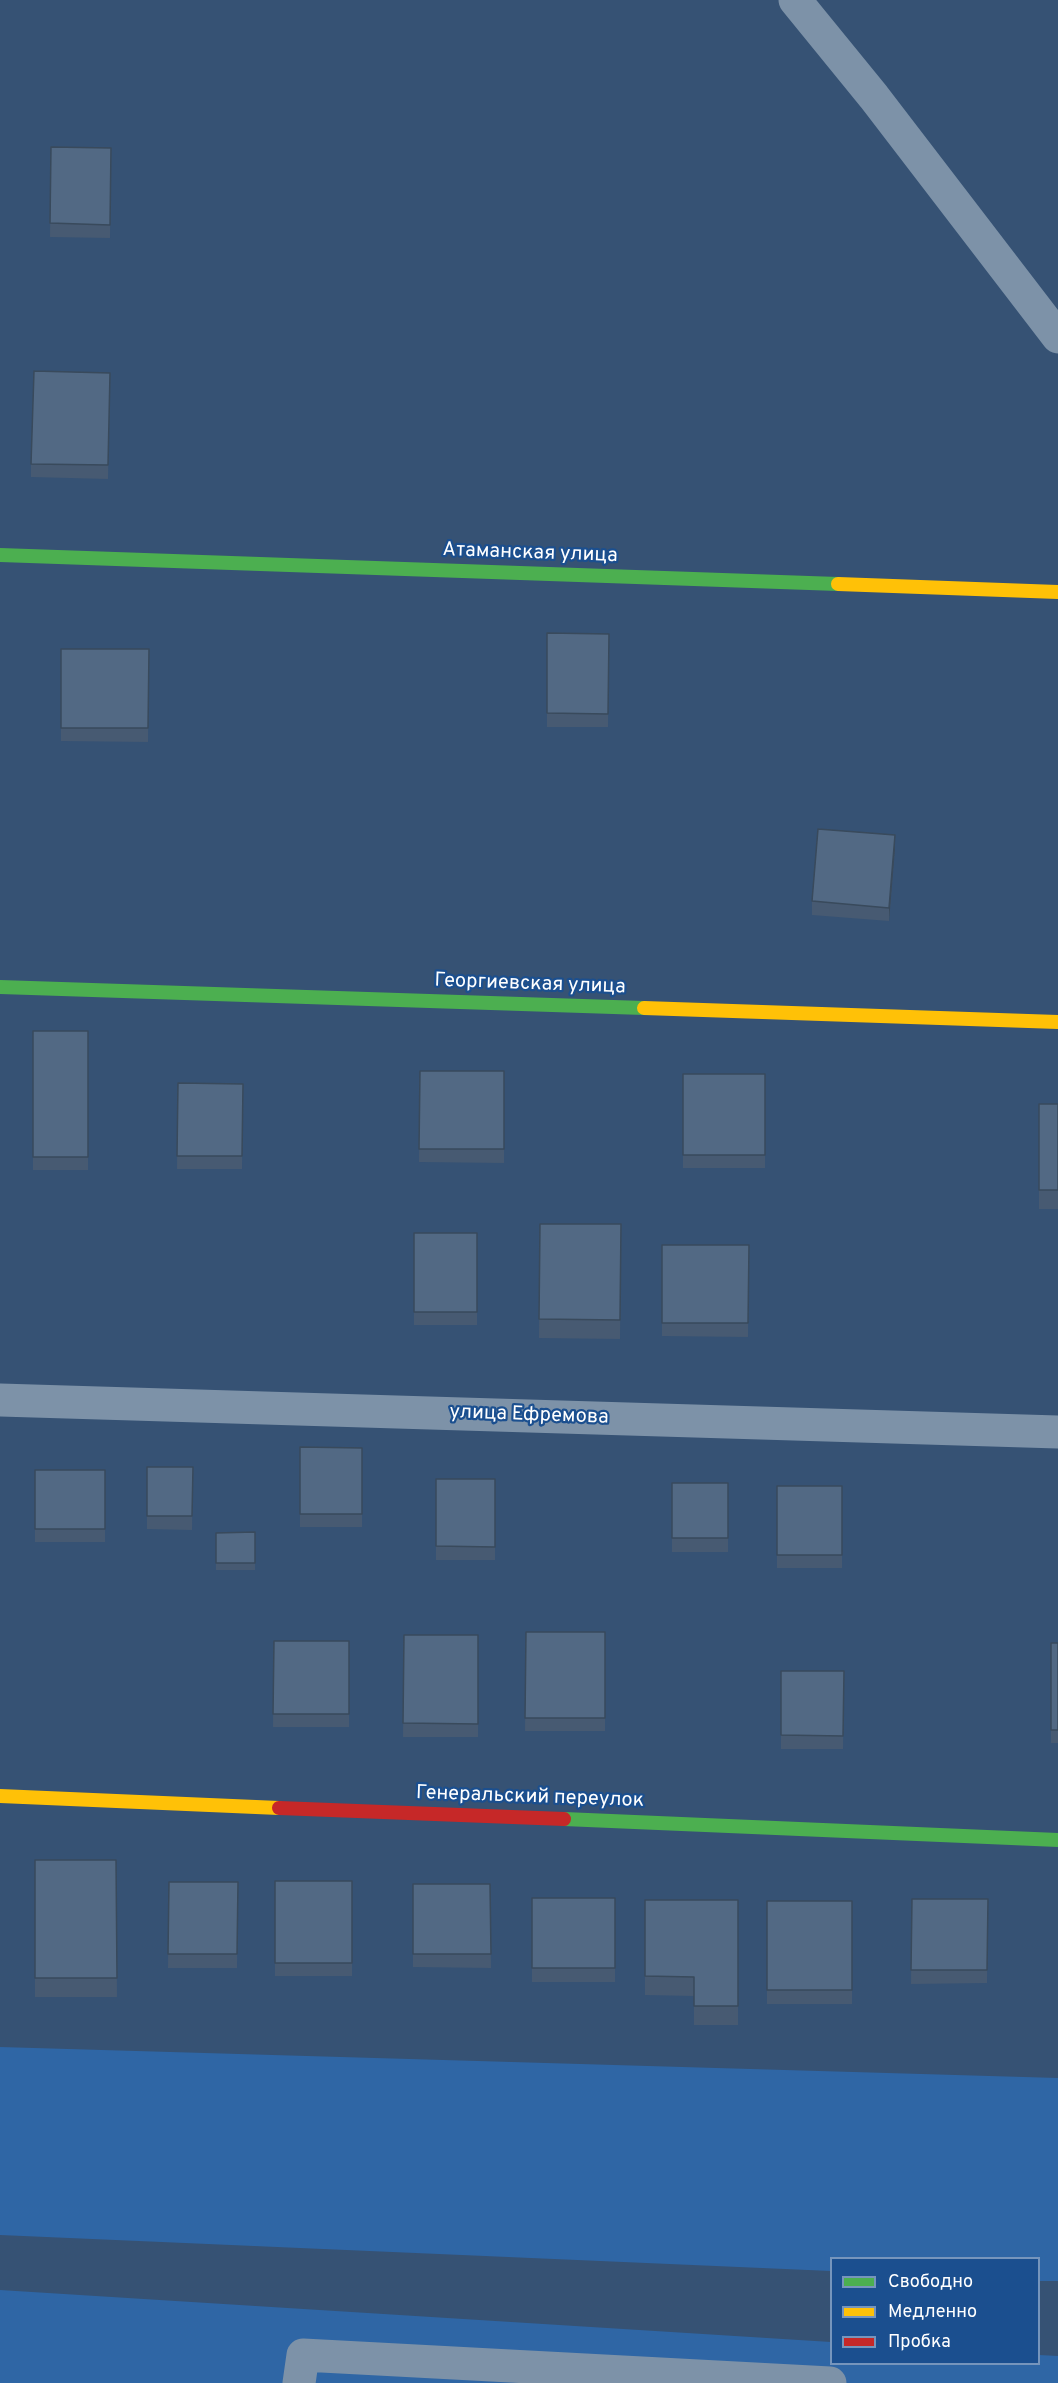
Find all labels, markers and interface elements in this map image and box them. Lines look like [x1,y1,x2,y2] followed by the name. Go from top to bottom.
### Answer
[442,539,618,569] street label: Атаманская улица
[434,970,626,1000] street label: Георгиевская улица
[449,1401,609,1431] street label: улица Ефремова
[416,1782,644,1814] street label: Генеральский переулок
[830,2257,1040,2365] legend
[888,2271,973,2294] text: Свободно
[888,2301,977,2324] text: Медленно
[888,2331,951,2354] text: Пробка

